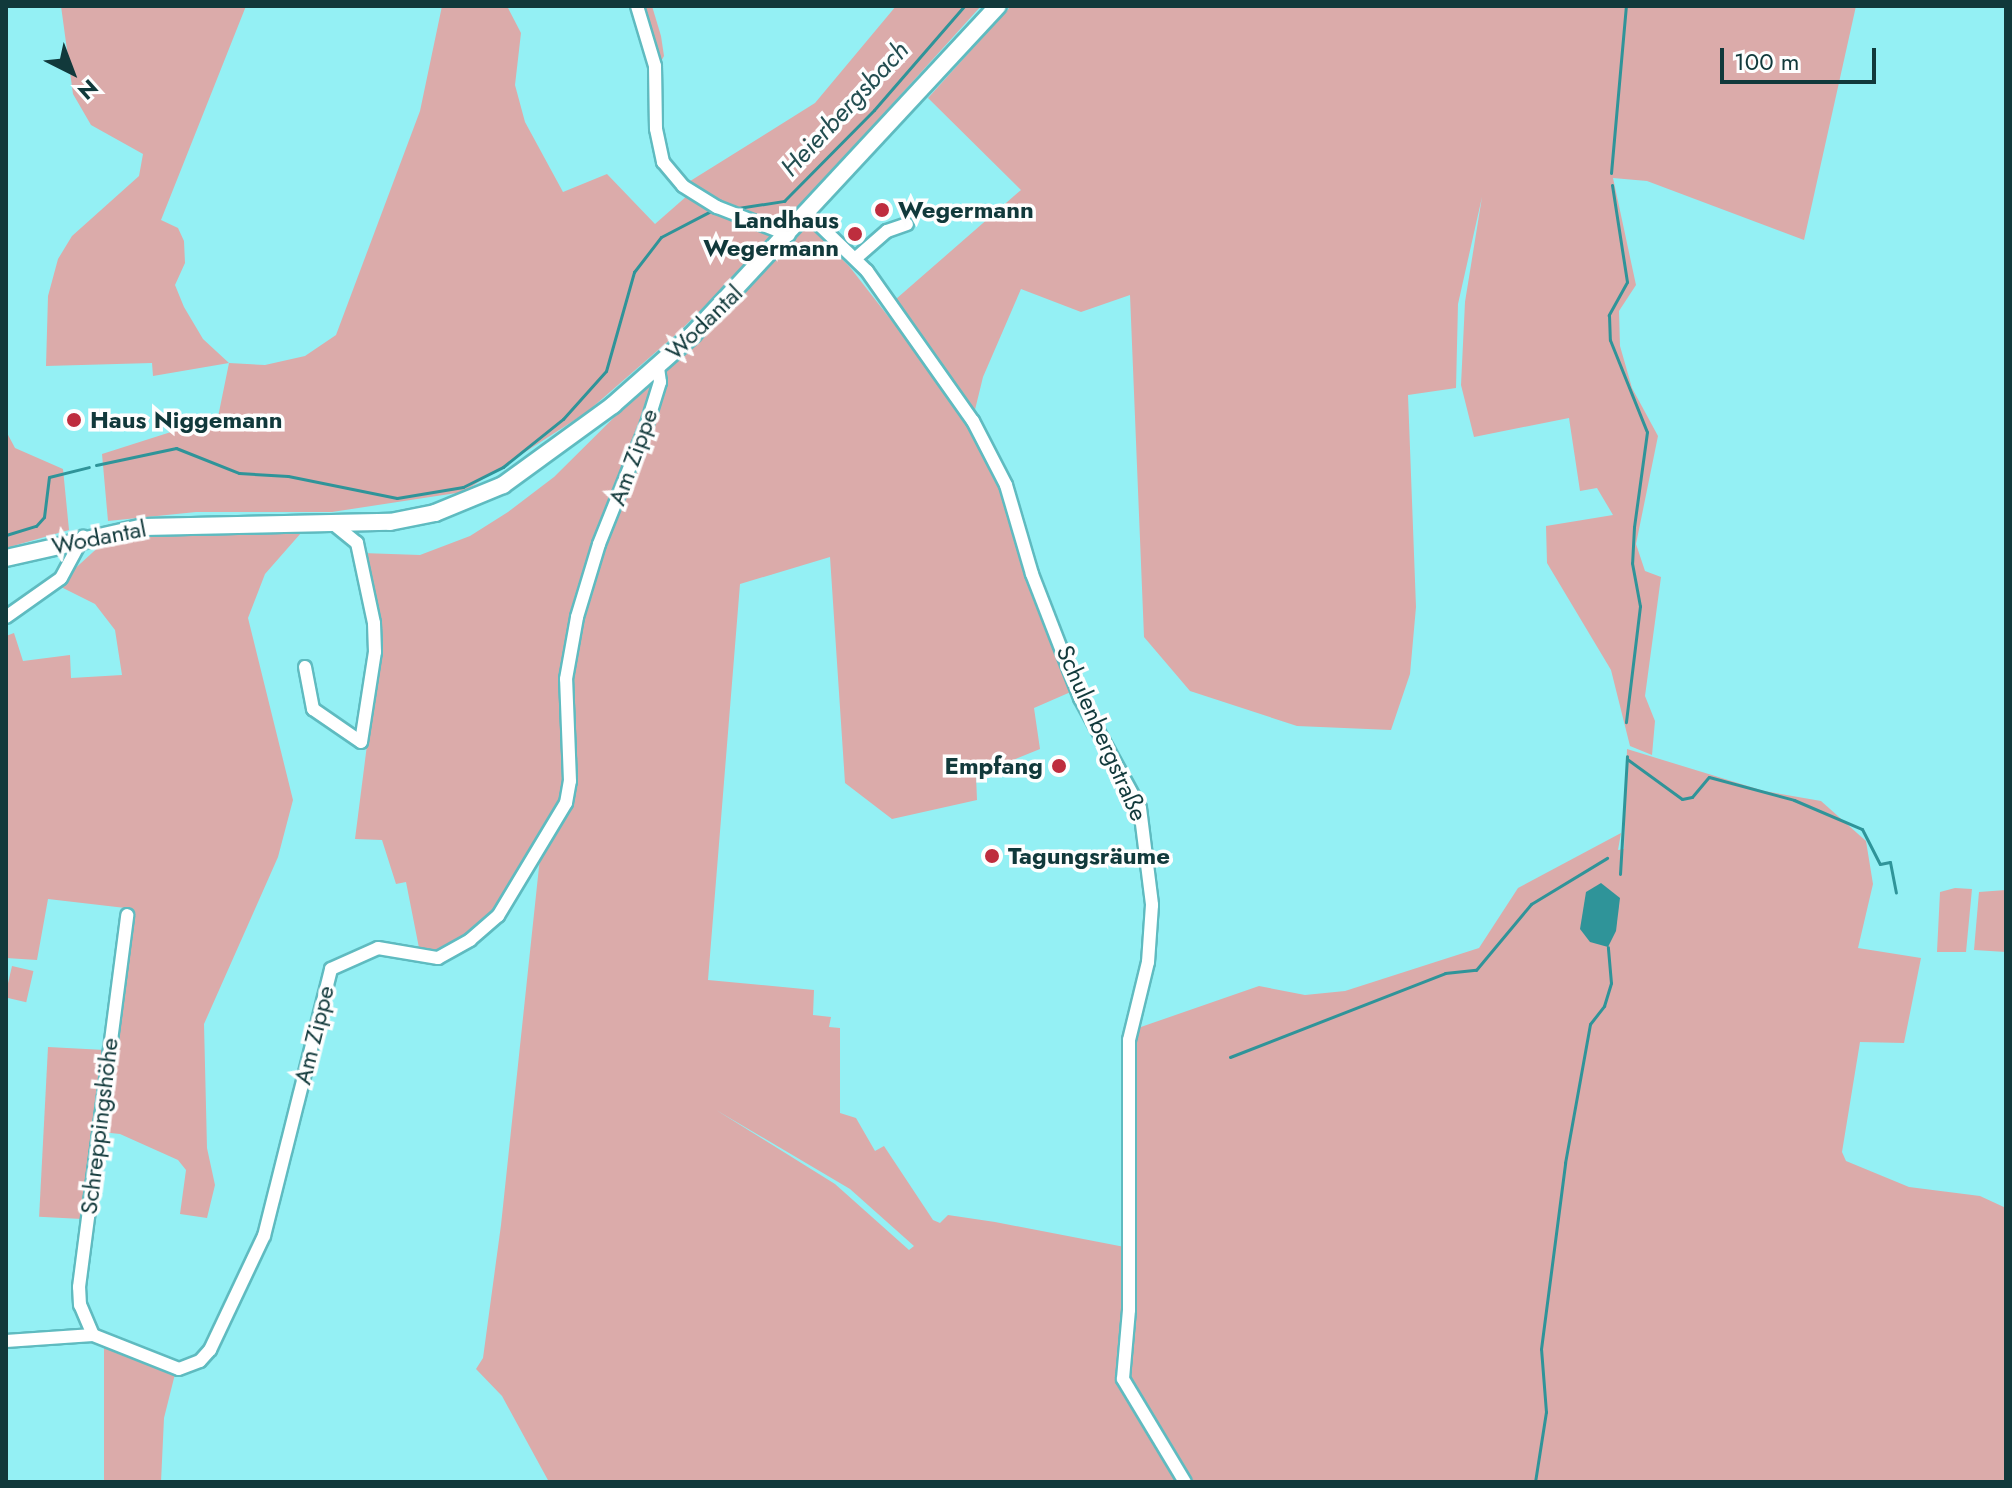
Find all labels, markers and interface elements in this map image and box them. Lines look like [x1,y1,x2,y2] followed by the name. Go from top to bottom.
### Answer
[32,32,112,112] north arrow
[1724,32,1880,82] scale bar
[774,35,916,183] water label: Heierbergsbach
[1734,44,1800,79] text: 100 m
[71,72,105,108] text: N
[898,196,1034,224] place label: Wegermann
[873,201,891,219] marker: Wegermann
[703,206,839,262] place label: Landhaus Wegermann
[846,225,864,243] marker: Landhaus Wegermann
[660,278,748,366] street label: Wodantal
[602,405,664,509] street label: Am Zippe
[90,406,283,434] place label: Haus Niggemann
[65,411,83,429] marker: Haus Niggemann
[49,514,149,560] street label: Wodantal
[1050,641,1154,825] street label: Schulenbergstraße
[944,752,1043,780] place label: Empfang
[1050,757,1068,775] marker: Empfang
[1008,842,1170,870] place label: Tagungsräume
[983,847,1001,865] marker: Tagungsräume
[288,983,340,1087] street label: Am Zippe
[74,1036,124,1216] street label: Schreppingshöhe

